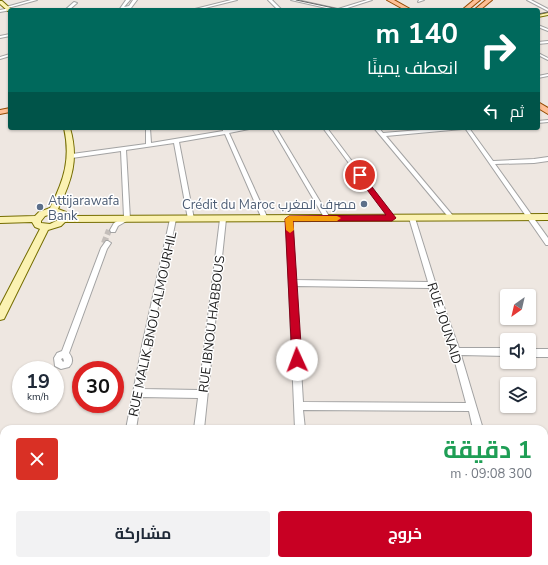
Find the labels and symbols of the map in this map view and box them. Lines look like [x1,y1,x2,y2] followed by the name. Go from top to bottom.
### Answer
[343,158,377,192] pin
[48,192,119,225] place label: Attijarawafa Bank
[182,196,356,214] place label: Crédit du Maroc مصرف المغرب
[359,199,369,209] marker: Crédit du Maroc مصرف المغرب
[35,202,45,212] marker: Attijarawafa Bank
[125,230,181,418] street label: RUE MALIK BNOU ALMOURHIL
[195,255,229,394] street label: RUE IBNOU HABBOUS
[422,280,466,366] street label: RUE JOUNAID
[500,289,536,325] north arrow
[276,339,318,381] position arrow
[72,361,124,413] speed limit sign: 30

